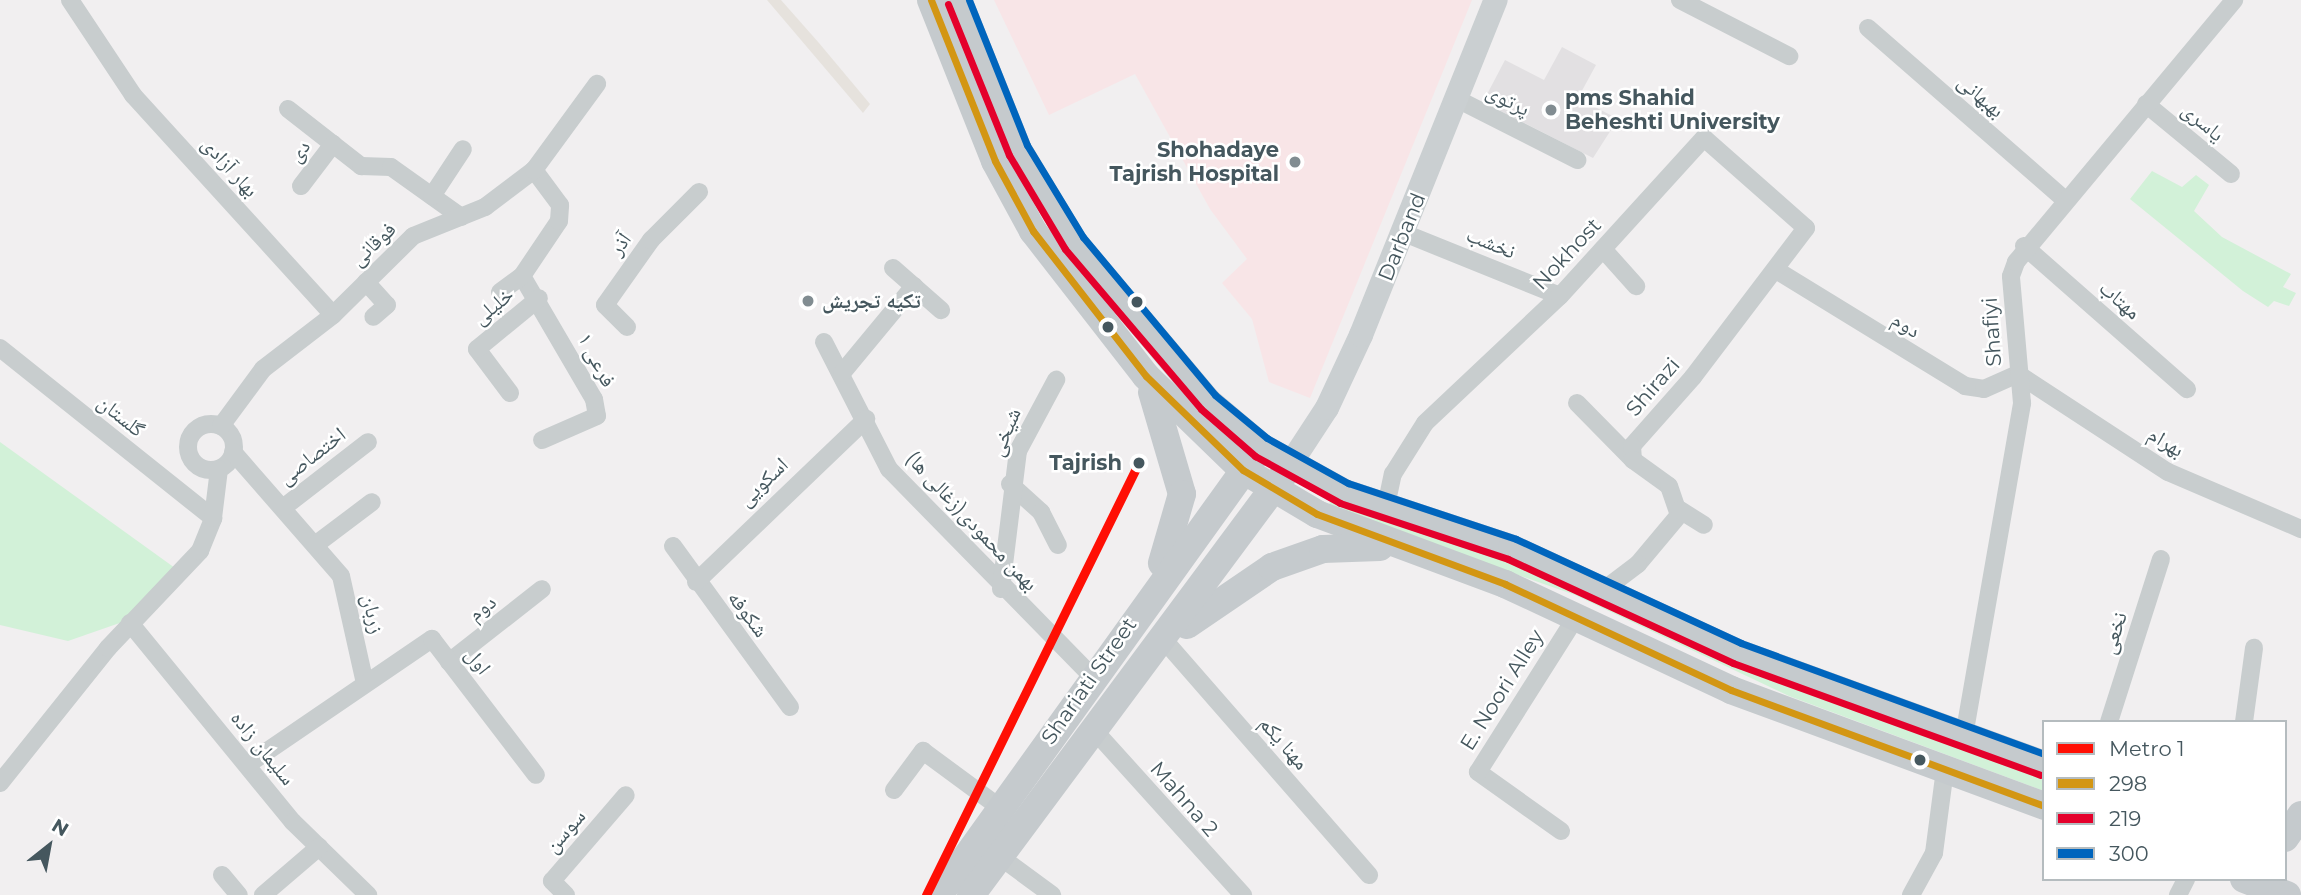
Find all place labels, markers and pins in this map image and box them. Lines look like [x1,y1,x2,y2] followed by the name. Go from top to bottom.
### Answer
[1565,85,1780,135] place label: pms Shahid Beheshti University
[1543,102,1559,118] marker: pms Shahid Beheshti University
[1110,137,1279,187] place label: Shohadaye Tajrish Hospital
[1285,152,1305,172] marker: Shohadaye Tajrish Hospital
[822,288,921,314] place label: تکیه تجریش
[800,293,816,309] marker: تکیه تجریش
[1130,295,1144,309] unlabelled marker
[1101,320,1115,334] unlabelled marker
[1049,450,1122,476] place label: Tajrish
[1128,452,1150,474] marker: Tajrish
[1913,753,1927,767] unlabelled marker

